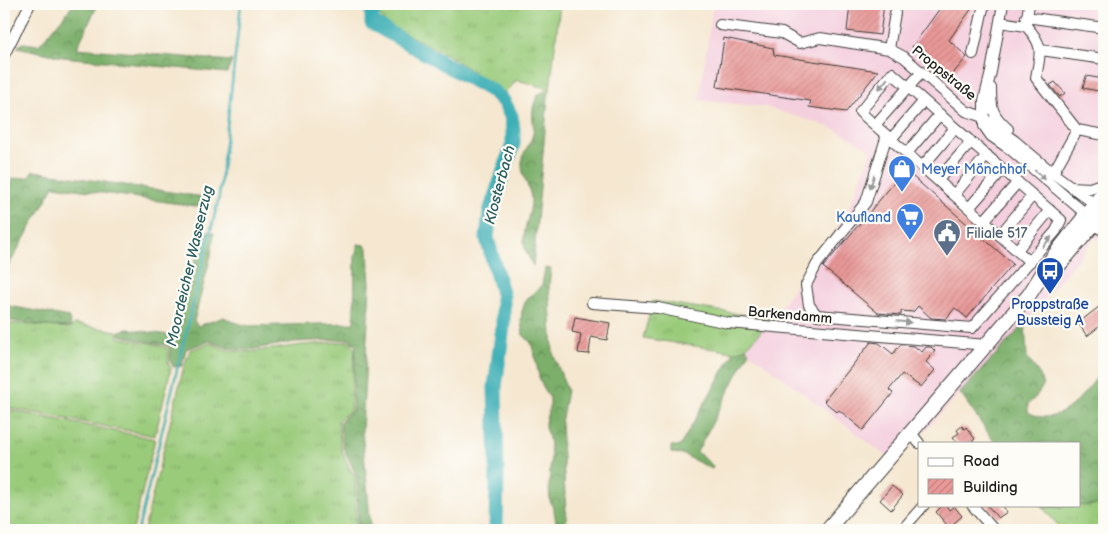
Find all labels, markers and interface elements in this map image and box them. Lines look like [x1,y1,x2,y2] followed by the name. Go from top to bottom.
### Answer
[908,42,980,104] street label: Proppstraße
[877,77,888,90] one-way arrow
[480,143,520,227] water label: Klosterbach
[887,154,917,193] shop icon: Meyer Mönchhof
[921,161,1028,178] place label: Meyer Mönchhof
[1034,169,1046,180] one-way arrow
[868,175,876,190] one-way arrow
[162,183,218,348] water label: Moordeicher Wasserzug
[895,202,925,241] supermarket icon: Kaufland
[836,209,891,226] place label: Kaufland
[932,218,962,257] public building icon: Filiale 517
[966,225,1027,242] place label: Filiale 517
[1042,235,1053,248] one-way arrow
[1035,256,1065,295] bus stop icon: Proppstraße Bussteig A
[1011,296,1089,329] place label: Proppstraße Bussteig A
[747,303,833,327] street label: Barkendamm
[896,318,912,326] one-way arrow
[918,442,1080,506] legend
[963,452,999,471] text: Road
[963,478,1018,497] text: Building

